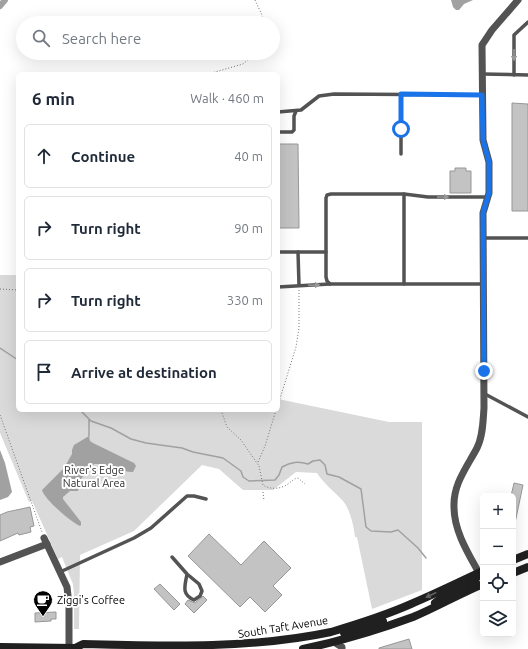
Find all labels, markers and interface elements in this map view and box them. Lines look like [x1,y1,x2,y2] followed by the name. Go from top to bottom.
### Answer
[16,16,280,60] search box
[30,27,52,49] icon: search
[62,30,141,47] text: Search here
[511,49,517,62] one-way arrow
[32,89,75,108] text: 6 min
[190,91,264,105] text: Walk · 460 m
[392,120,410,138] route start
[33,145,55,167] icon: ahead
[71,148,135,165] text: Continue
[234,149,263,163] text: 40 m
[437,194,450,200] one-way arrow
[33,217,55,239] icon: right
[71,220,141,237] text: Turn right
[234,221,263,235] text: 90 m
[308,282,320,289] one-way arrow
[33,289,55,311] icon: right
[71,292,141,309] text: Turn right
[227,293,263,307] text: 330 m
[33,361,55,383] icon: arrive
[475,362,493,380] route end
[71,364,217,381] text: Arrive at destination
[63,464,125,489] park label: River's Edge Natural Area
[480,493,516,637] map controls
[480,493,516,529] button: +
[480,529,516,565] button: −
[480,565,516,601] button: locate
[32,589,54,617] cafe icon: Ziggi's Coffee
[425,592,436,598] one-way arrow
[57,594,125,606] place label: Ziggi's Coffee
[480,601,516,637] button: layers
[237,614,329,640] street label: South Taft Avenue

